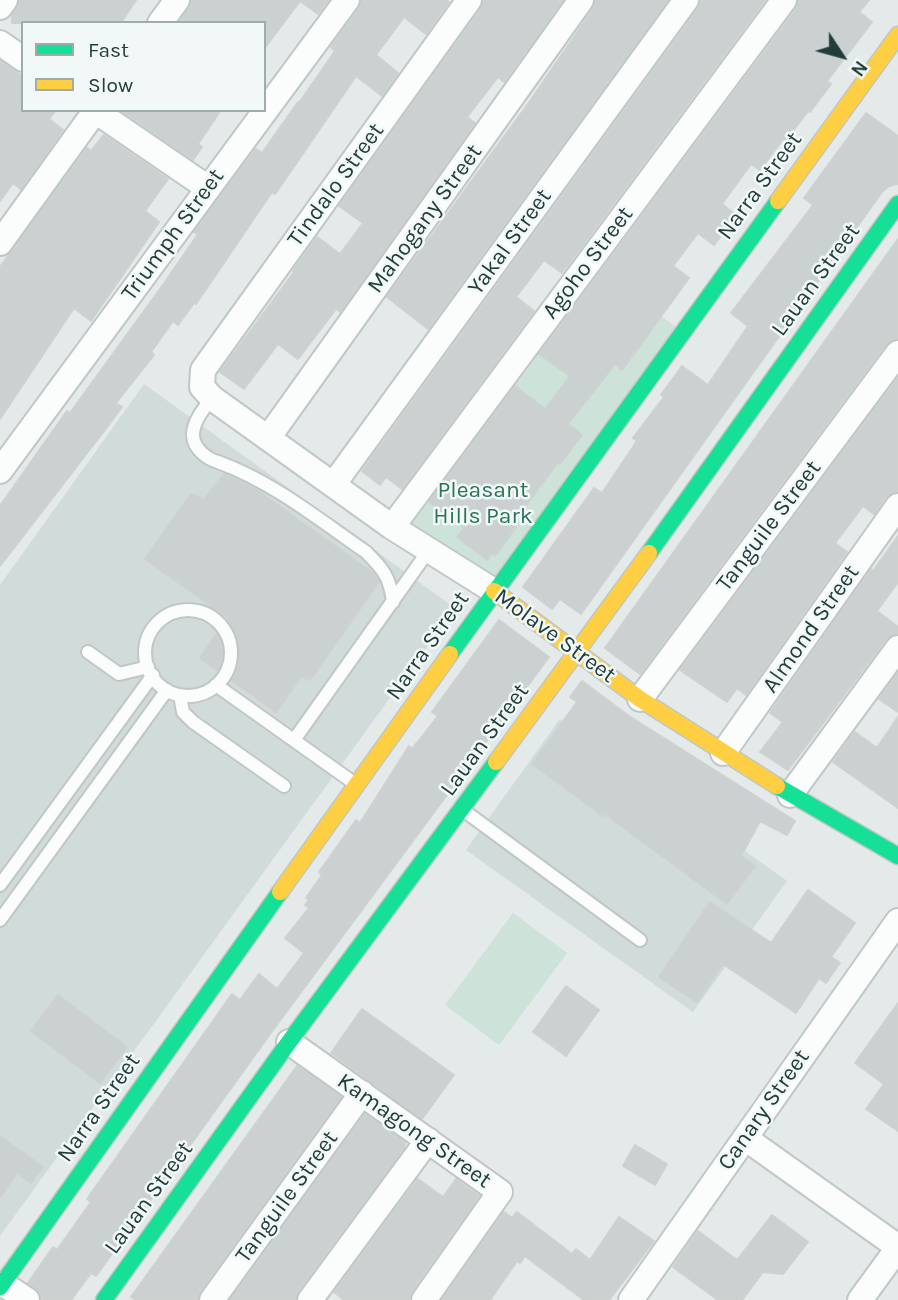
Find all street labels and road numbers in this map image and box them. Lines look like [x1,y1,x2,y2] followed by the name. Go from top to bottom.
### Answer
[282,118,390,252] street label: Tindalo Street
[712,127,808,245] street label: Narra Street
[362,139,488,299] street label: Mahogany Street
[116,164,230,306] street label: Triumph Street
[462,184,558,300] street label: Yakal Street
[537,201,639,325] street label: Agoho Street
[766,218,866,342] street label: Lauan Street
[711,455,827,597] street label: Tanguile Street
[757,560,865,698] street label: Almond Street
[489,583,621,689] street label: Molave Street
[380,586,476,706] street label: Narra Street
[435,678,535,802] street label: Lauan Street
[712,1044,816,1176] street label: Canary Street
[51,1048,147,1168] street label: Narra Street
[332,1068,496,1194] street label: Kamagong Street
[230,1126,344,1268] street label: Tanguile Street
[99,1136,199,1260] street label: Lauan Street

